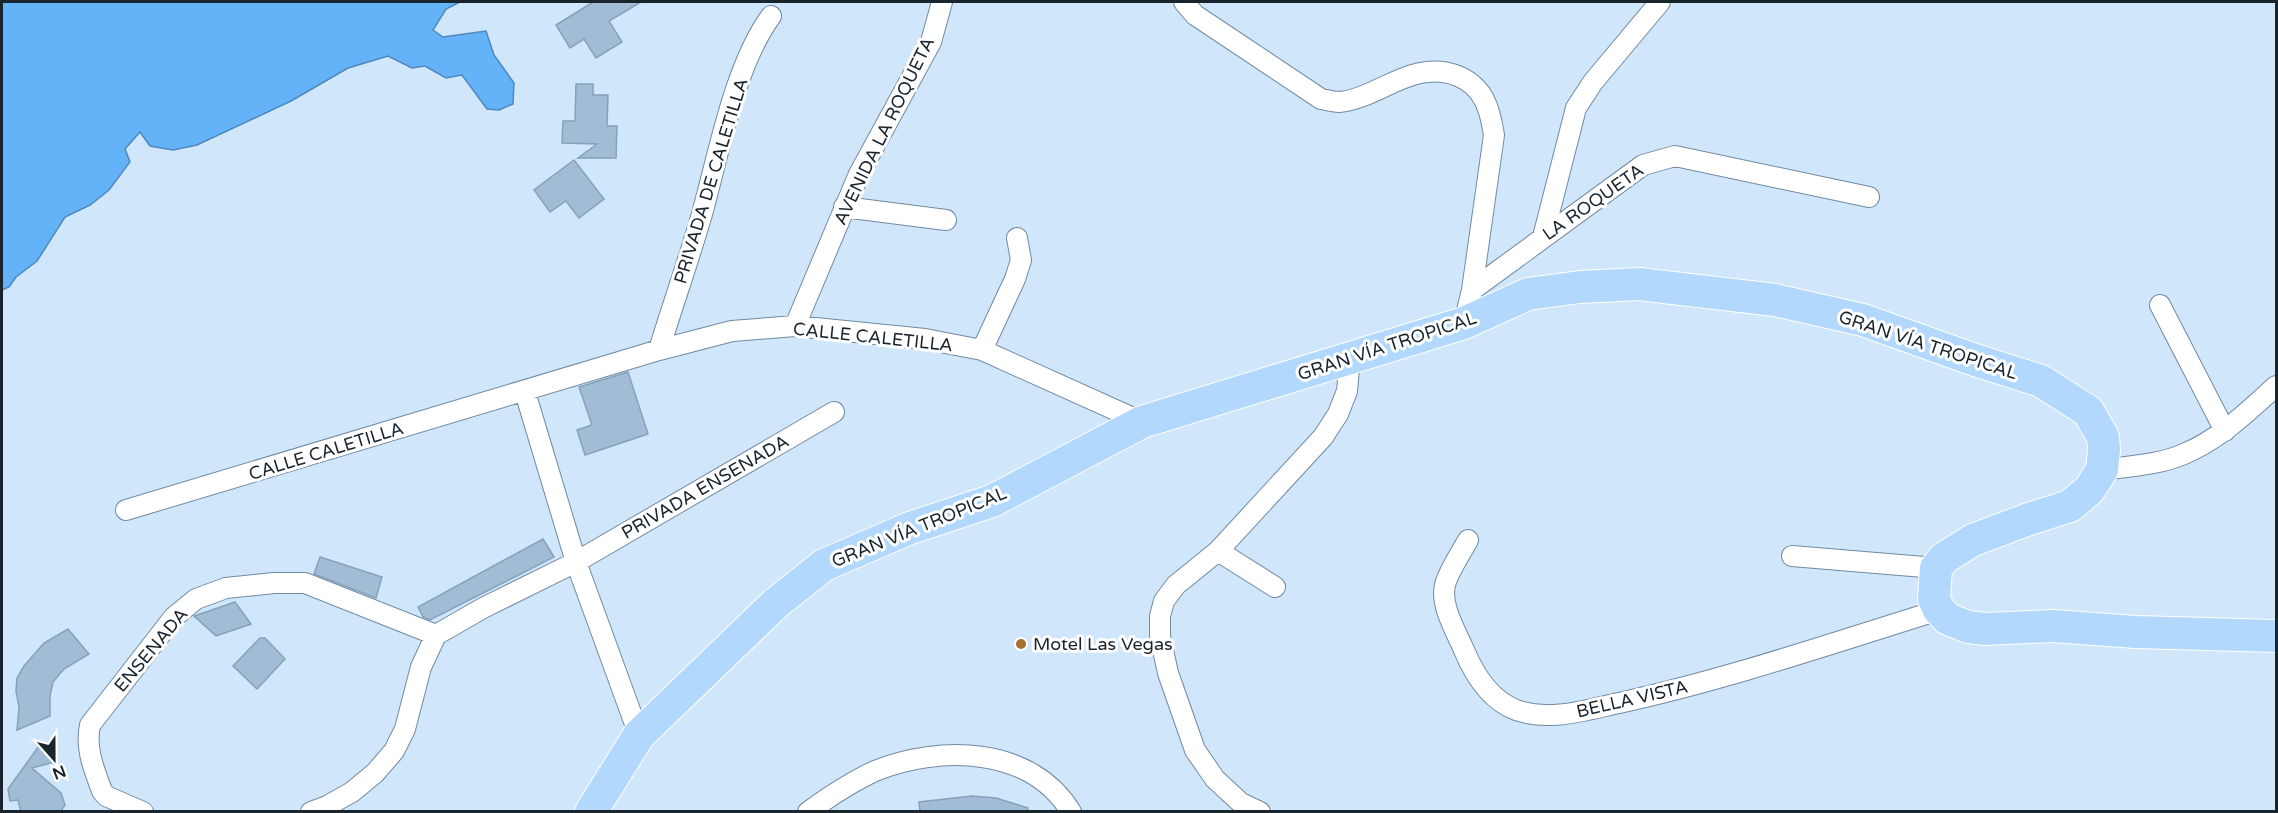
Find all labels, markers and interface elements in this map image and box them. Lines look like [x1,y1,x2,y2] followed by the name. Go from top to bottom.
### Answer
[829,34,939,228] street label: AVENIDA LA ROQUETA
[669,76,753,286] street label: PRIVADA DE CALETILLA
[1538,159,1648,245] street label: LA ROQUETA
[1836,306,2021,384] street label: GRAN VÍA TROPICAL
[1295,307,1480,385] street label: GRAN VÍA TROPICAL
[792,318,954,356] street label: CALLE CALETILLA
[246,417,406,485] street label: CALLE CALETILLA
[617,430,793,544] street label: PRIVADA ENSENADA
[828,482,1010,572] street label: GRAN VÍA TROPICAL
[109,603,193,697] street label: ENSENADA
[1033,633,1173,655] place label: Motel Las Vegas
[1014,637,1028,651] marker: Motel Las Vegas
[1574,675,1690,723] street label: BELLA VISTA
[24,729,84,789] north arrow
[49,760,69,784] text: N

